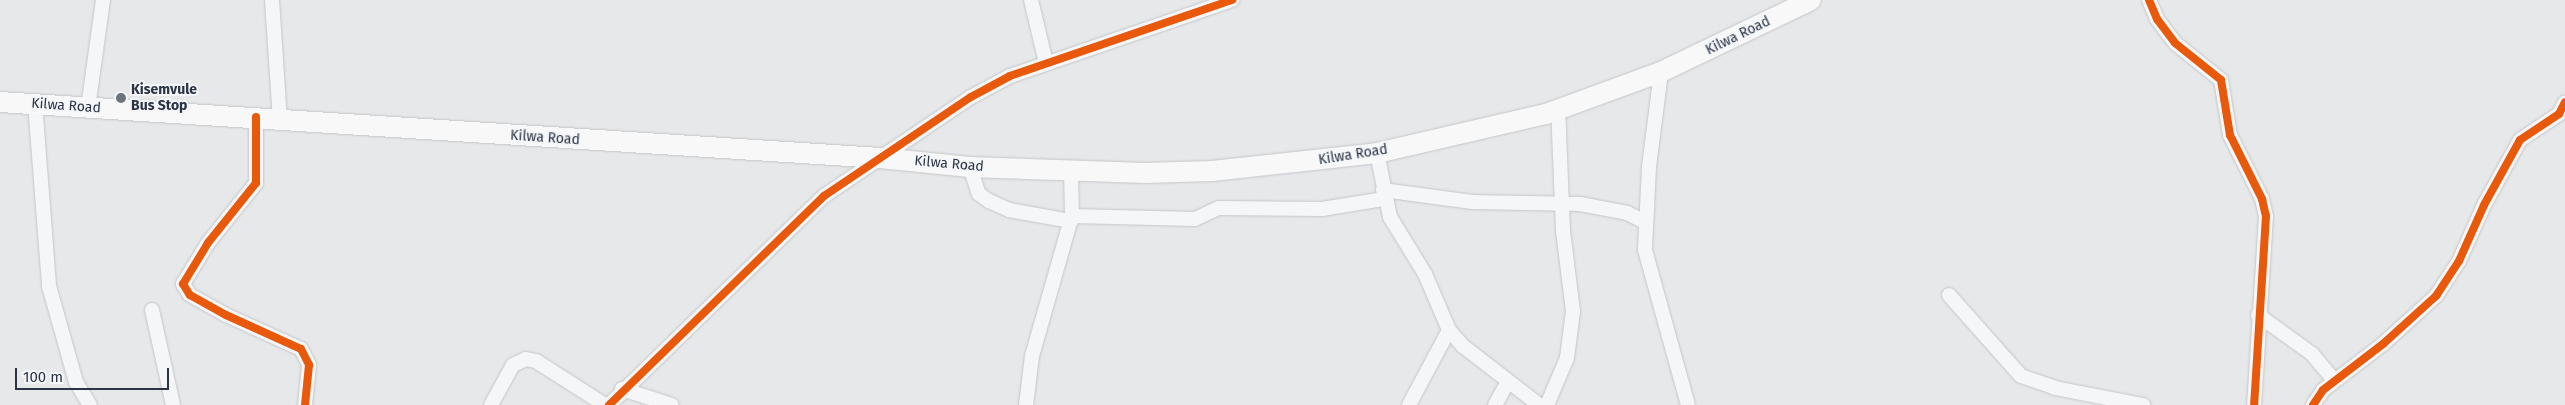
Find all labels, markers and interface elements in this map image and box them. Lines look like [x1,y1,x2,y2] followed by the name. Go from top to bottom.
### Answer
[1703,13,1773,59] street label: Kilwa Road
[131,82,197,114] place label: Kisemvule Bus Stop
[115,92,127,104] marker: Kisemvule Bus Stop
[31,95,101,117] street label: Kilwa Road
[510,127,580,149] street label: Kilwa Road
[1317,141,1389,169] street label: Kilwa Road
[914,153,984,175] street label: Kilwa Road
[18,358,171,390] scale bar
[23,368,63,386] text: 100 m

